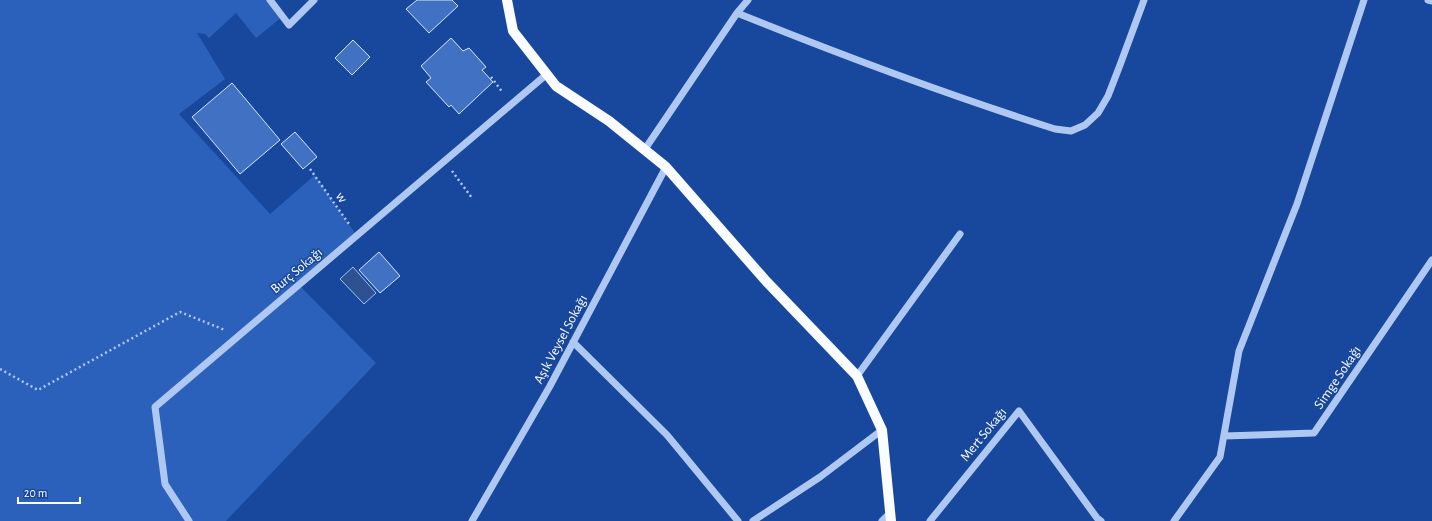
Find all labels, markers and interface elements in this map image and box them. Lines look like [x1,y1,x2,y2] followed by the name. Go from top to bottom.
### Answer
[333,190,350,206] street label: w
[268,245,325,296] street label: Burç Sokağı
[532,293,590,386] street label: Aşık Veysel Sokağı
[1312,343,1364,412] street label: Simge Sokağı
[958,405,1010,464] street label: Mert Sokağı
[18,479,80,505] scale bar
[24,487,47,499] text: 20 m

